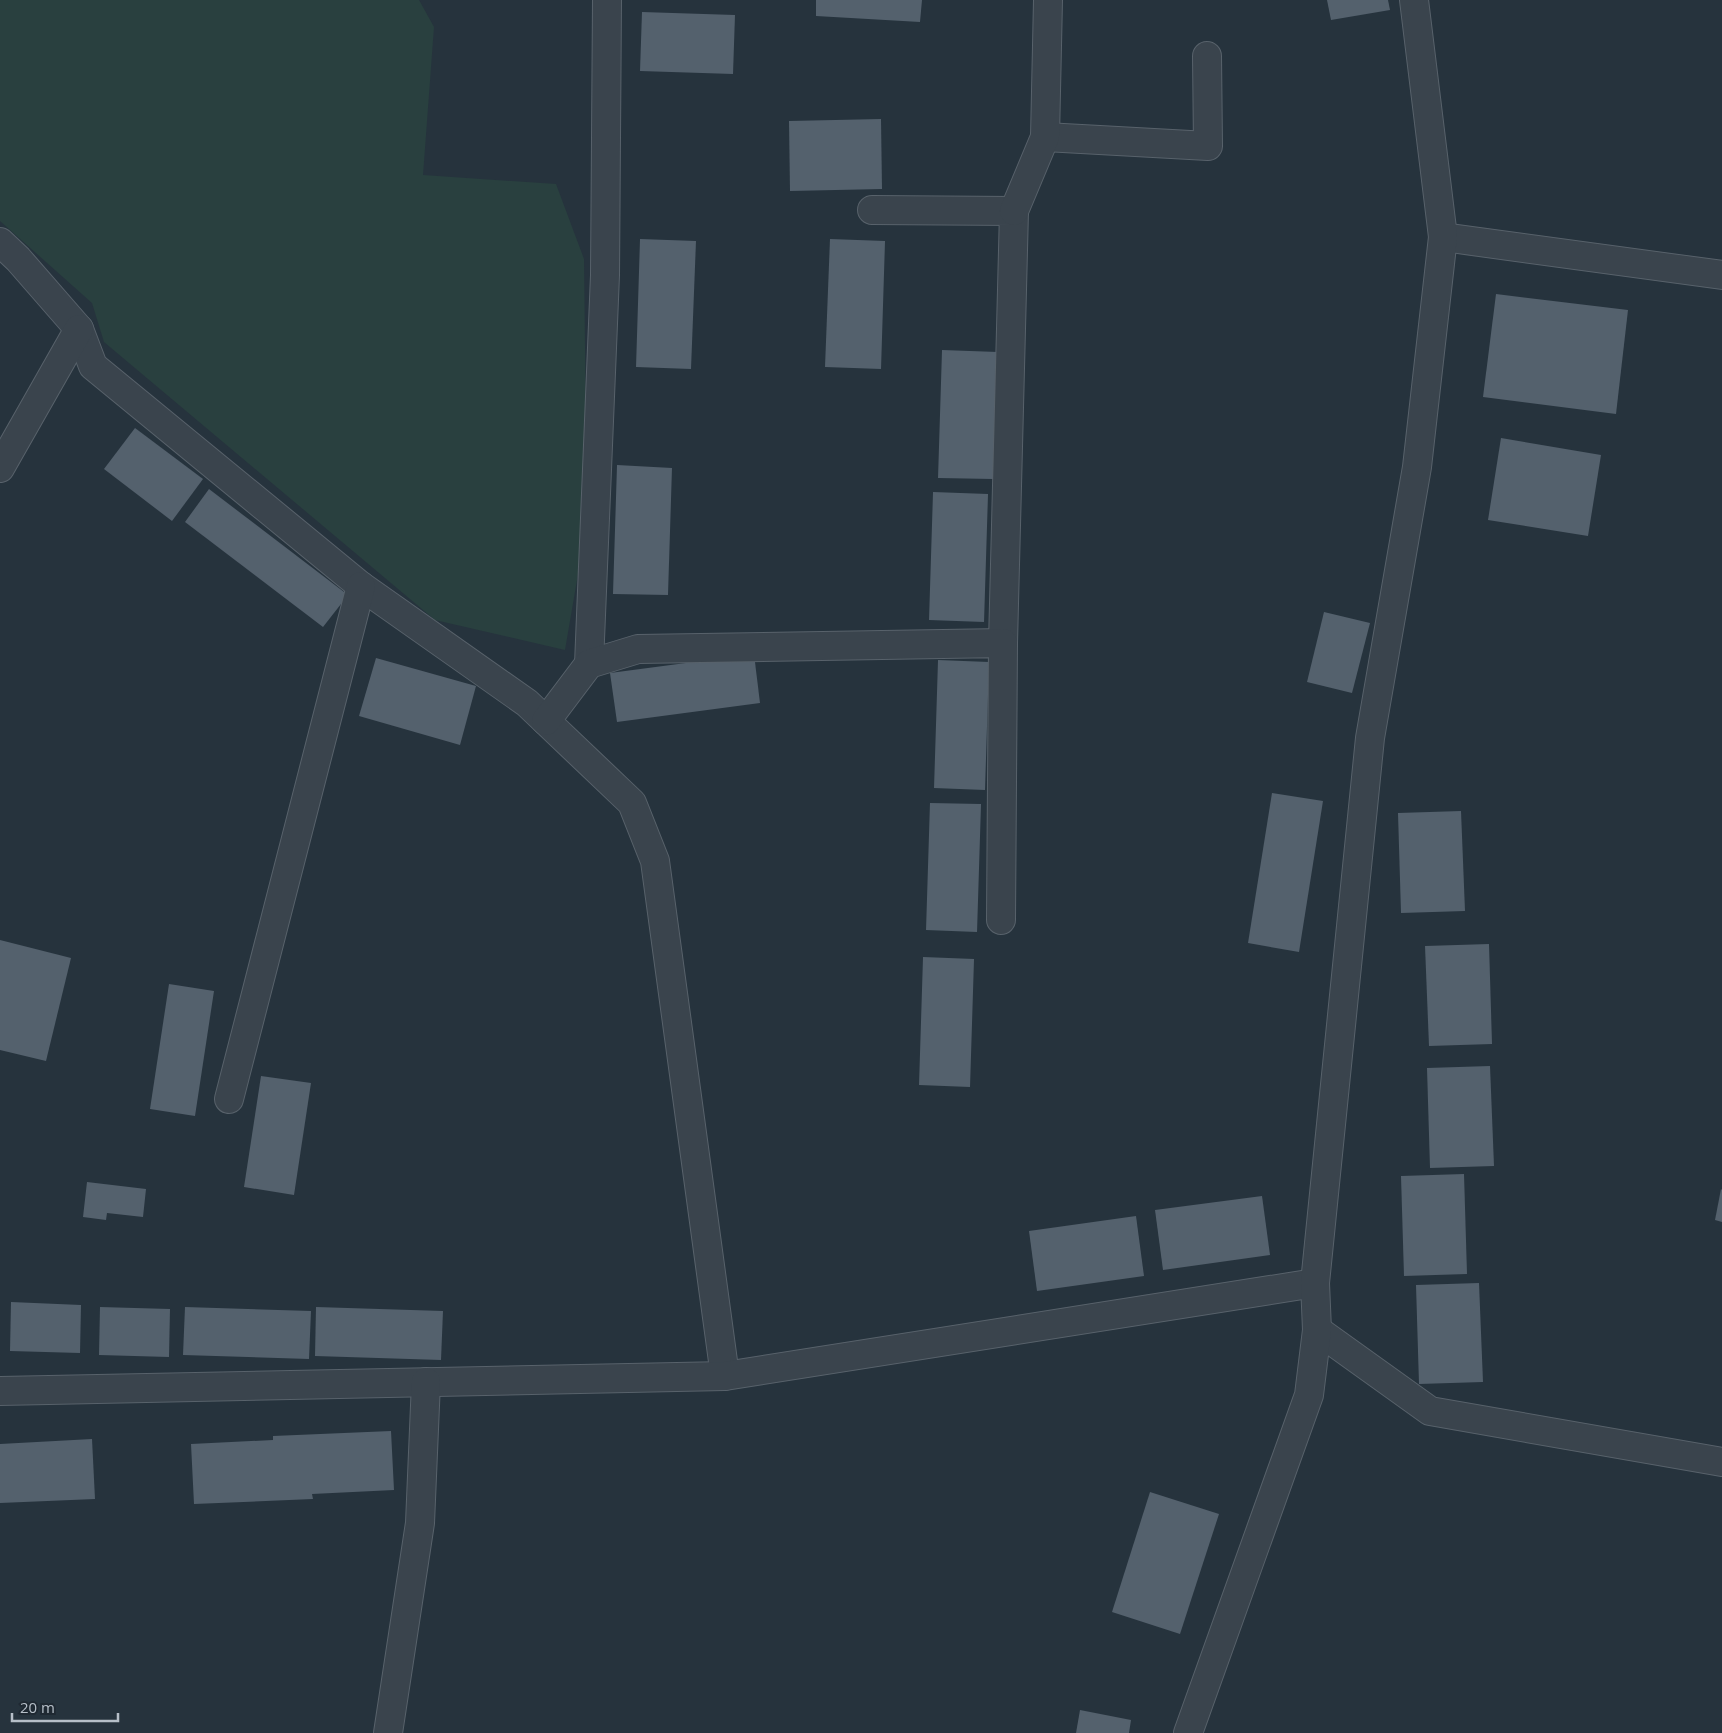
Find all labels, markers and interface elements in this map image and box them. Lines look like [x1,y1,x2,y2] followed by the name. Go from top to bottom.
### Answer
[12,1690,119,1722] scale bar
[20,1697,55,1717] text: 20 m

